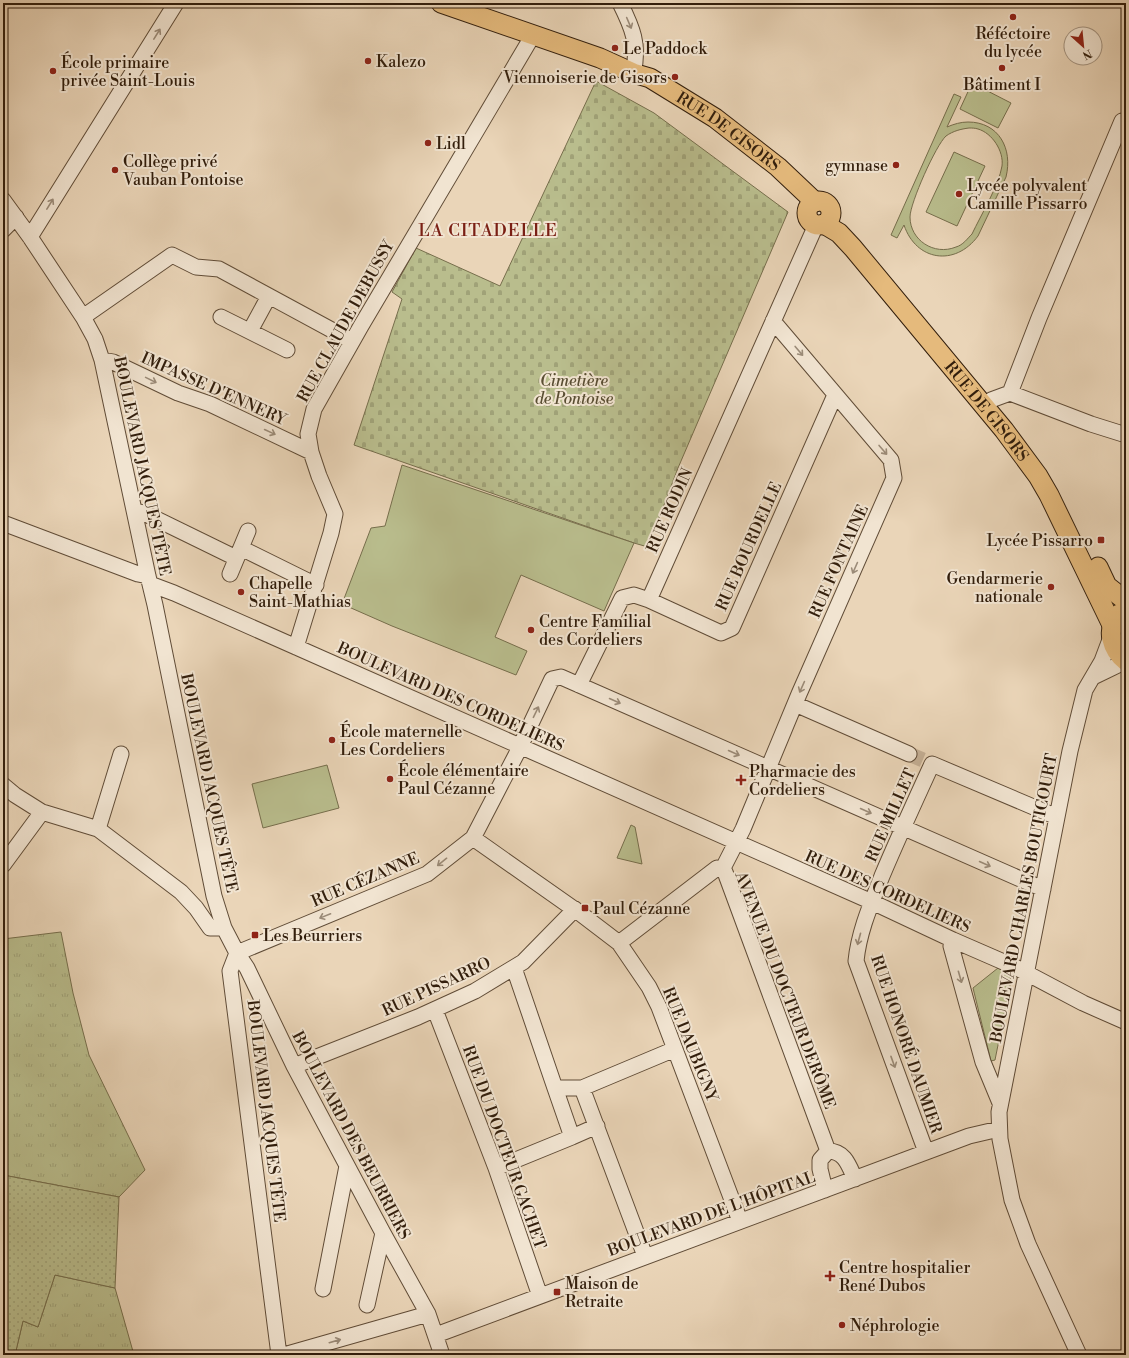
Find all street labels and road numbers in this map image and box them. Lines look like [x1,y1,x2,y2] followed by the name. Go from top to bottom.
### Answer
[672,88,784,176] street label: RUE DE GISORS
[293,236,400,406] street label: RUE CLAUDE DEBUSSY
[138,348,291,431] street label: IMPASSE D'ENNERY
[109,353,177,578] street label: BOULEVARD JACQUES TÊTE
[940,357,1033,466] street label: RUE DE GISORS
[642,465,698,556] street label: RUE RODIN
[712,479,786,614] street label: RUE BOURDELLE
[805,501,873,621] street label: RUE FONTAINE
[333,637,567,756] street label: BOULEVARD DES CORDELIERS
[176,670,244,895] street label: BOULEVARD JACQUES TÊTE
[986,752,1062,1045] street label: BOULEVARD CHARLES BOUTICOURT
[861,765,920,865] street label: RUE MILLET
[308,846,422,912] street label: RUE CÉZANNE
[802,846,973,937] street label: RUE DES CORDELIERS
[730,867,842,1112] street label: AVENUE DU DOCTEUR DERÔME
[866,952,948,1137] street label: RUE HONORÉ DAUMIER
[379,953,494,1021] street label: RUE PISSARRO
[658,984,723,1106] street label: RUE DAUBIGNY
[242,998,292,1223] street label: BOULEVARD JACQUES TÊTE
[287,1027,415,1243] street label: BOULEVARD DES BEURRIERS
[458,1043,550,1252] street label: RUE DU DOCTEUR GACHET
[603,1165,818,1261] street label: BOULEVARD DE L'HÔPITAL

